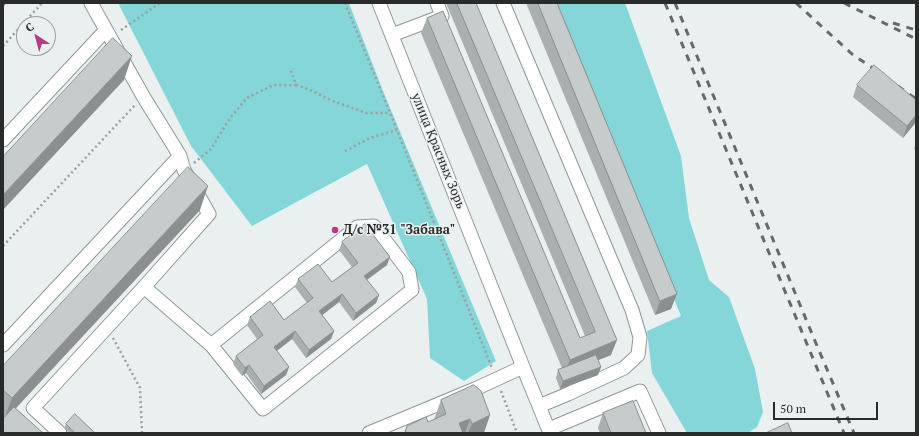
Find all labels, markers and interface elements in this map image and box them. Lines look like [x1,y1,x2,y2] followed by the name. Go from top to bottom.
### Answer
[16,16,56,56] north arrow
[23,19,37,35] text: С
[408,91,468,211] street label: улица Красных Зорь
[343,222,455,238] place label: Д/с №31 "Забава"
[330,225,340,235] marker: Д/с №31 "Забава"
[775,394,880,420] scale bar
[780,401,806,416] text: 50 m

